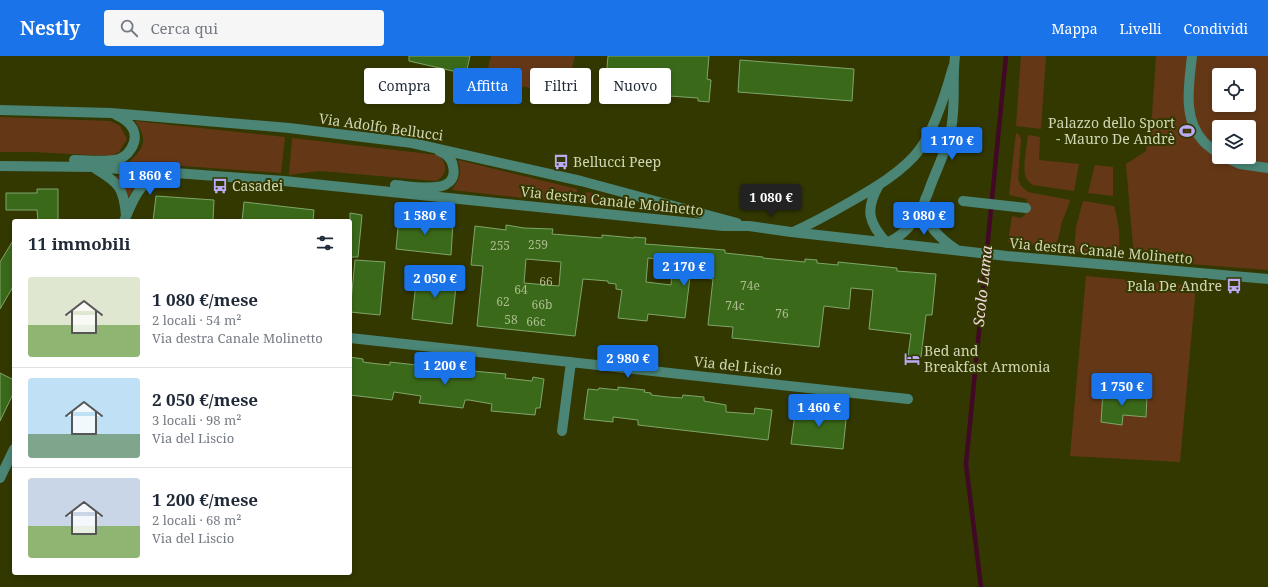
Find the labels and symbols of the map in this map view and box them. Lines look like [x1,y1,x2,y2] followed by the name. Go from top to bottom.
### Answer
[318,108,445,145] street label: Via Adolfo Bellucci
[1048,113,1175,148] place label: Palazzo dello Sport - Mauro De Andrè
[1178,122,1196,140] sports icon: Palazzo dello Sport - Mauro De Andrè
[915,127,989,161] pin: 1 170 €
[573,152,661,171] place label: Bellucci Peep
[552,153,570,171] bus stop icon: Bellucci Peep
[113,162,187,196] pin: 1 860 €
[232,176,284,195] place label: Casadei
[211,177,229,195] bus stop icon: Casadei
[520,181,705,220] street label: Via destra Canale Molinetto
[734,184,808,218] pin: 1 080 €
[388,202,462,236] pin: 1 580 €
[887,202,961,236] pin: 3 080 €
[1009,233,1194,268] street label: Via destra Canale Molinetto
[528,236,548,253] house number: 259
[490,237,510,254] house number: 255
[968,244,996,327] water label: Scolo Lama
[647,253,721,287] pin: 2 170 €
[398,265,472,299] pin: 2 050 €
[539,273,553,290] house number: 66
[1127,276,1222,295] place label: Pala De Andre
[740,277,760,294] house number: 74e
[1225,277,1243,295] bus stop icon: Pala De Andre
[514,281,528,298] house number: 64
[496,293,510,310] house number: 62
[532,296,552,313] house number: 66b
[725,297,745,314] house number: 74c
[775,305,789,322] house number: 76
[504,311,518,328] house number: 58
[526,313,546,330] house number: 66c
[924,341,1051,376] place label: Bed and Breakfast Armonia
[591,345,665,379] pin: 2 980 €
[903,350,921,368] hotel icon: Bed and Breakfast Armonia
[693,351,783,380] street label: Via del Liscio
[408,352,482,386] pin: 1 200 €
[1085,373,1159,407] pin: 1 750 €
[782,394,856,428] pin: 1 460 €

